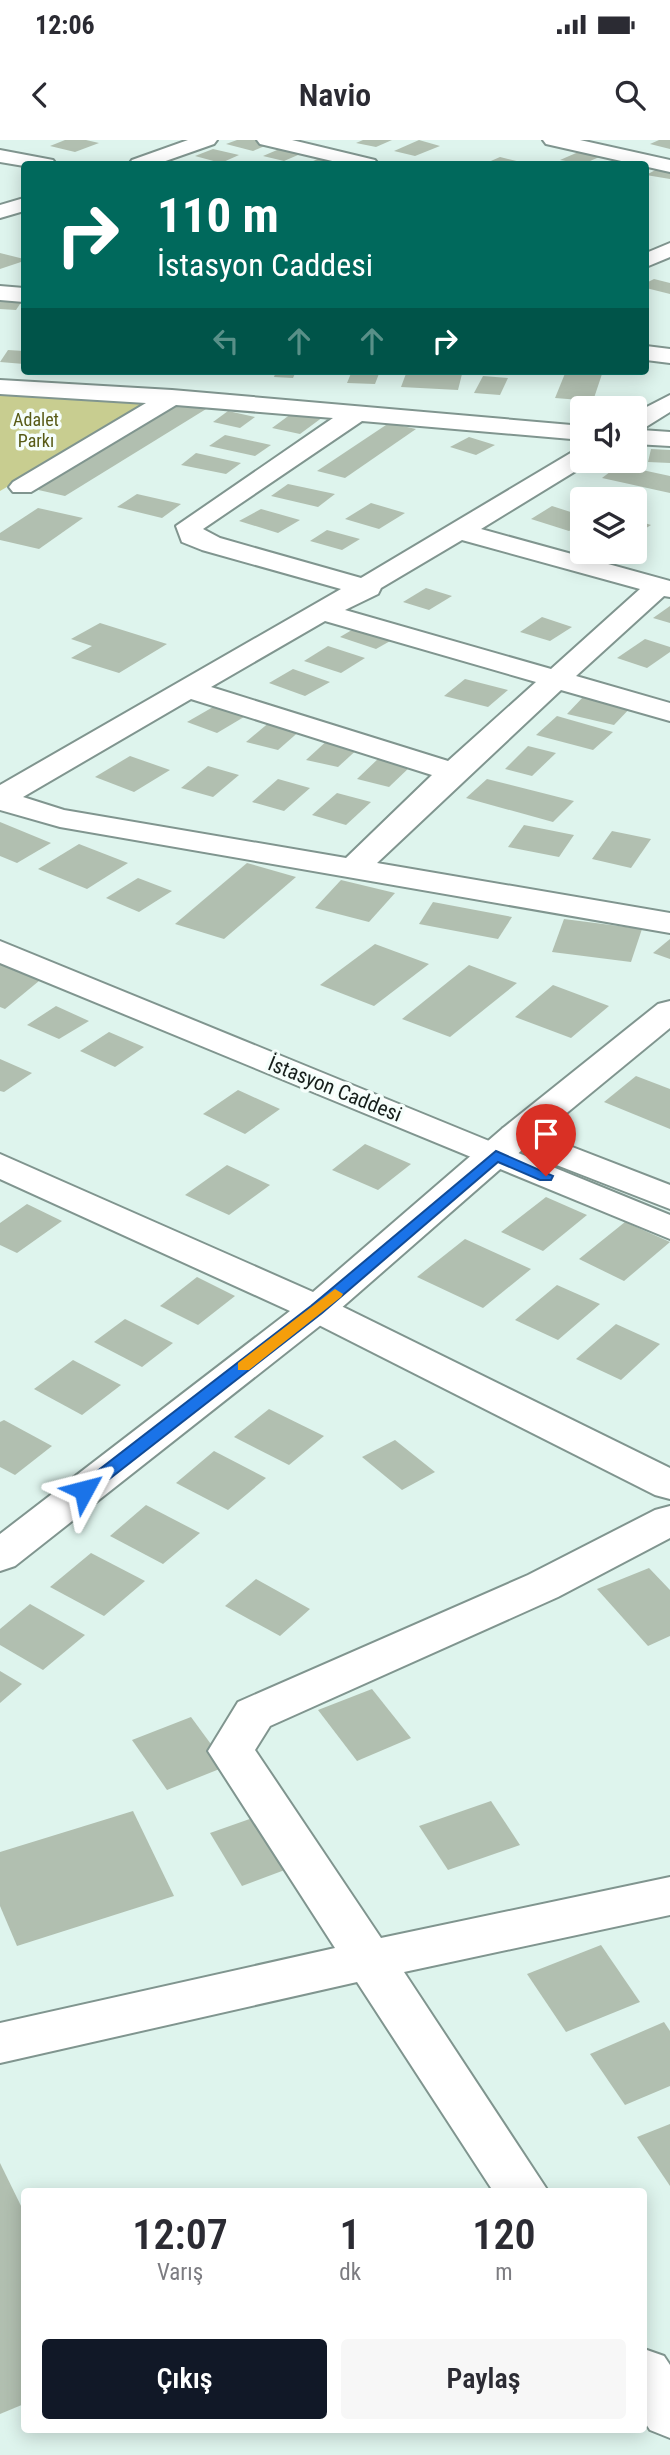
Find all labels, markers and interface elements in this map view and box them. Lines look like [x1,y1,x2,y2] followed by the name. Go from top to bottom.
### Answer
[35,10,95,40] text: 12:06
[21,76,59,114] icon: back
[299,76,371,114] text: Navio
[611,76,649,114] icon: search
[157,187,279,244] text: 110 m
[42,189,133,280] icon: right
[157,246,373,284] text: İstasyon Caddesi
[207,322,245,360] icon: left
[280,322,318,360] icon: ahead
[353,322,391,360] icon: ahead
[426,322,464,360] icon: right
[570,396,647,564] map controls
[570,396,647,473] button: sound
[13,409,59,451] park label: Adalet Parkı
[570,487,647,564] button: layers
[265,1051,405,1127] street label: İstasyon Caddesi
[516,1104,576,1176] pin
[527,1115,565,1153] icon: arrive
[47,1453,121,1527] position arrow
[132,2210,228,2259] text: 12:07
[340,2210,361,2259] text: 1
[472,2210,536,2259] text: 120
[157,2259,203,2286] text: Varış
[339,2259,361,2286] text: dk
[495,2259,513,2286] text: m
[42,2339,327,2419] button: Çıkış
[341,2339,626,2419] button: Paylaş

